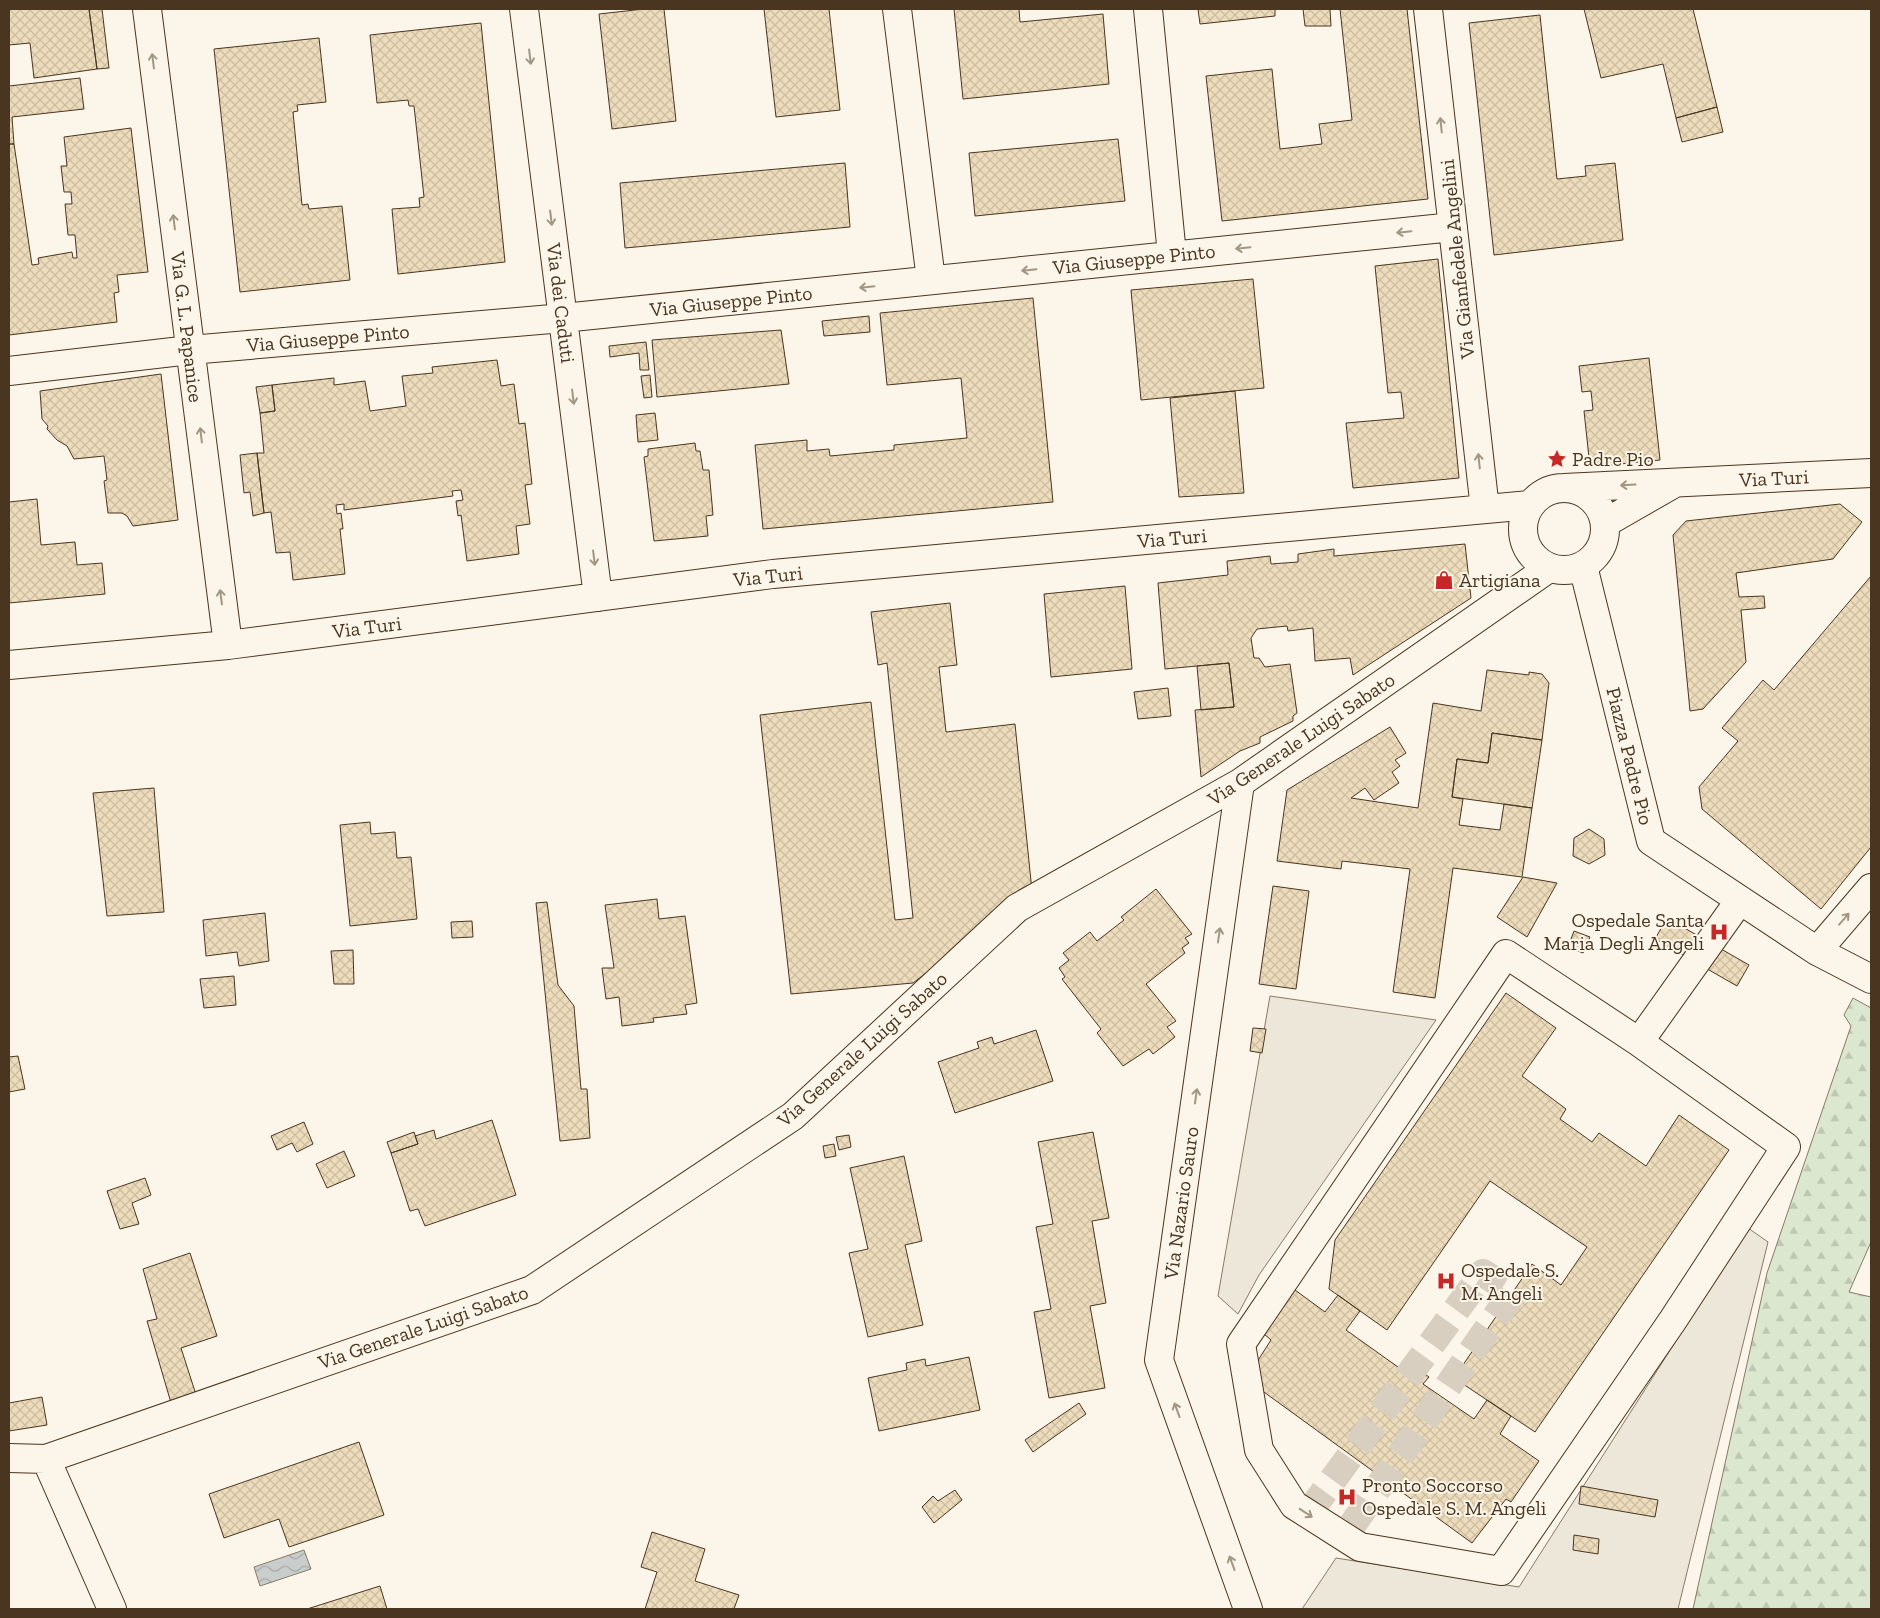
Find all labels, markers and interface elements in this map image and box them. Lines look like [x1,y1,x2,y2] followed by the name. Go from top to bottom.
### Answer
[525,49,535,65] one-way arrow
[148,53,158,69] one-way arrow
[1437,117,1446,133] one-way arrow
[1435,158,1480,361] street label: Via Gianfedele Angelini
[546,210,556,226] one-way arrow
[169,214,179,230] one-way arrow
[1397,227,1413,237] one-way arrow
[1051,239,1216,280] street label: Via Giuseppe Pinto
[542,241,580,365] street label: Via dei Caduti
[1235,243,1251,253] one-way arrow
[166,249,208,404] street label: Via G. L. Papanice
[1021,265,1037,275] one-way arrow
[648,281,813,322] street label: Via Giuseppe Pinto
[859,282,875,292] one-way arrow
[245,319,410,357] street label: Via Giuseppe Pinto
[568,389,578,405] one-way arrow
[196,428,206,444] one-way arrow
[1572,447,1654,471] place label: Padre Pio
[1546,448,1568,470] place icon: Padre Pio
[1474,453,1484,469] one-way arrow
[1738,464,1810,492] street label: Via Turi
[1620,480,1636,489] one-way arrow
[1135,523,1208,553] street label: Via Turi
[589,550,599,566] one-way arrow
[731,560,804,592] street label: Via Turi
[1459,568,1541,592] place label: Artigiana
[1433,569,1455,591] shop icon: Artigiana
[216,589,226,605] one-way arrow
[330,611,403,643] street label: Via Turi
[1202,667,1399,811] street label: Via Generale Luigi Sabato
[1601,685,1659,827] street label: Piazza Padre Pio
[1544,908,1704,955] place label: Ospedale Santa Maria Degli Angeli
[1838,913,1850,926] one-way arrow
[1708,921,1730,943] hospital icon: Ospedale Santa Maria Degli Angeli
[1214,928,1224,944] one-way arrow
[771,966,952,1132] street label: Via Generale Luigi Sabato
[1191,1089,1201,1105] one-way arrow
[1158,1125,1204,1282] street label: Via Nazario Sauro
[1461,1258,1559,1305] place label: Ospedale S. M. Angeli
[1435,1270,1457,1292] hospital icon: Ospedale S. M. Angeli
[314,1280,531,1375] street label: Via Generale Luigi Sabato
[1172,1403,1181,1419] one-way arrow
[1362,1473,1547,1520] place label: Pronto Soccorso Ospedale S. M. Angeli
[1336,1486,1358,1508] hospital icon: Pronto Soccorso Ospedale S. M. Angeli
[1299,1508,1313,1518] one-way arrow
[1227,1556,1236,1572] one-way arrow

